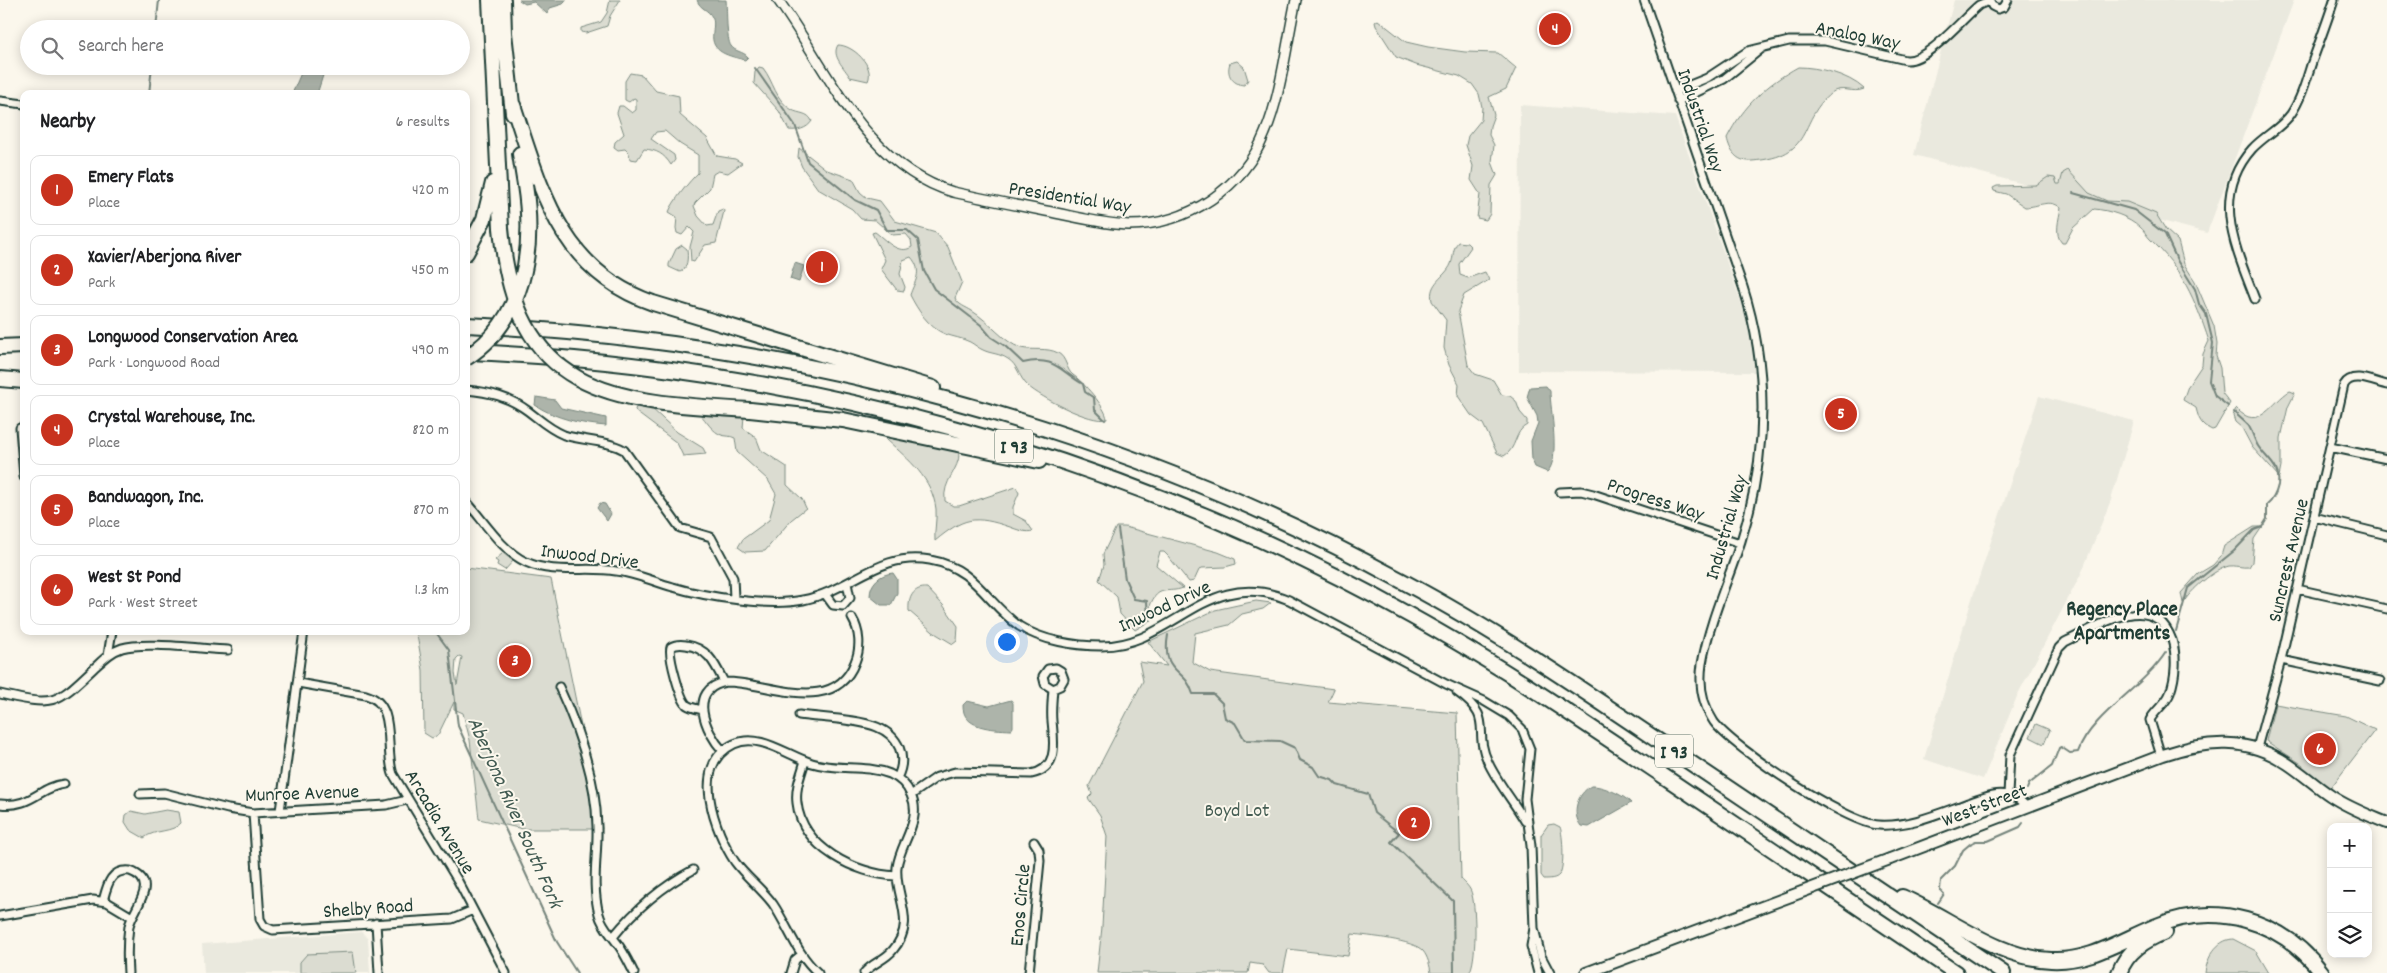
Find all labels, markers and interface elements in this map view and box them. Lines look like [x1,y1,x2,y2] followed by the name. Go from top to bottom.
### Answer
[1539,10,1571,48] pin: 4
[1813,15,1903,59] street label: Analog Way
[20,20,470,75] search box
[38,34,66,62] icon: search
[78,34,164,61] text: Search here
[1668,65,1730,177] street label: Industrial Way
[40,108,95,138] text: Nearby
[395,111,450,134] text: 6 results
[88,165,174,192] text: Emery Flats
[1006,175,1134,223] street label: Presidential Way
[55,179,59,202] text: 1
[412,179,449,202] text: 420 m
[88,192,120,215] text: Place
[88,245,241,272] text: Xavier/Aberjona River
[806,248,838,286] pin: 1
[54,259,61,282] text: 2
[412,259,449,282] text: 450 m
[88,272,115,295] text: Park
[88,325,297,352] text: Longwood Conservation Area
[53,339,61,362] text: 3
[412,339,449,362] text: 490 m
[88,352,220,375] text: Park · Longwood Road
[1825,395,1857,433] pin: 5
[88,405,255,432] text: Crystal Warehouse, Inc.
[54,419,60,442] text: 4
[412,419,449,442] text: 820 m
[995,430,1033,462] road number: I 93
[88,432,120,455] text: Place
[1700,471,1756,584] street label: Industrial Way
[1603,472,1708,530] street label: Progress Way
[88,485,204,512] text: Bandwagon, Inc.
[2262,496,2318,625] street label: Suncrest Avenue
[53,499,61,522] text: 5
[413,499,449,522] text: 870 m
[88,512,120,535] text: Place
[539,538,640,578] street label: Inwood Drive
[88,565,181,592] text: West St Pond
[1115,574,1216,641] street label: Inwood Drive
[53,579,61,602] text: 6
[415,579,449,602] text: 1.3 km
[88,592,198,615] text: Park · West Street
[2066,596,2178,650] district label: Regency Place Apartments
[994,629,1020,655] your location
[499,642,531,680] pin: 3
[458,713,570,916] water label: Aberjona River South Fork
[2304,730,2336,768] pin: 6
[1655,734,1693,768] road number: I 93
[396,765,481,880] street label: Arcadia Avenue
[1938,778,2032,836] street label: West Street
[245,779,360,811] street label: Munroe Avenue
[1205,798,1269,826] park label: Boyd Lot
[1398,804,1430,842] pin: 2
[2327,823,2372,958] map controls
[2327,823,2372,868] button: +
[1004,863,1040,948] street label: Enos Circle
[2327,868,2372,913] button: −
[322,893,414,927] street label: Shelby Road
[2327,913,2372,958] button: layers

